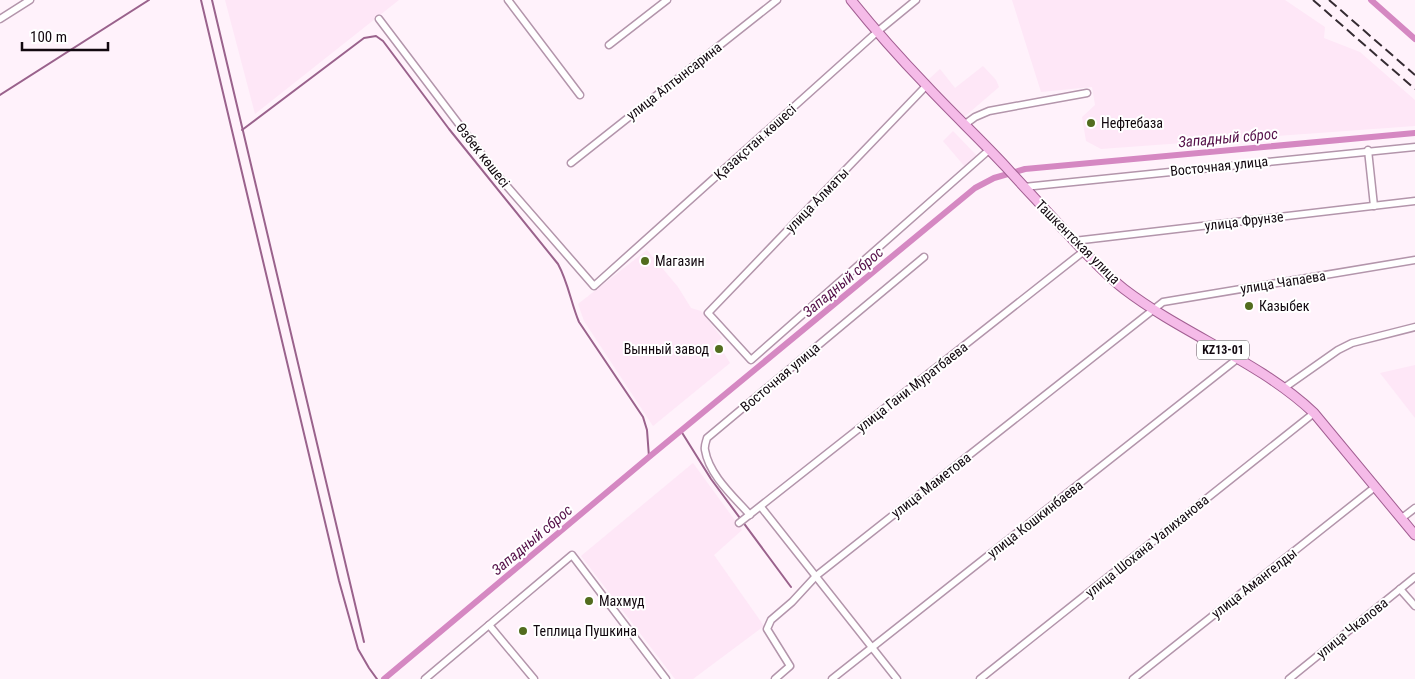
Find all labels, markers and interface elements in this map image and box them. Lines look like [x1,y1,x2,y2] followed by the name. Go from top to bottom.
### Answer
[22,20,109,52] scale bar
[30,28,67,46] text: 100 m
[623,39,725,123] street label: улица Алтынсарина
[711,101,799,183] street label: Қазақстан көшесі
[1101,115,1163,131] place label: Нефтебаза
[1085,117,1097,129] marker: Нефтебаза
[453,120,513,190] street label: Өзбек көшесі
[1178,125,1279,151] water label: Западный сброс
[1169,153,1269,179] street label: Восточная улица
[782,164,852,236] street label: улица Алматы
[1033,197,1123,287] street label: Ташкентская улица
[1204,208,1285,234] street label: улица Фрунзе
[799,243,887,321] water label: Западный сброс
[655,253,705,269] place label: Магазин
[639,255,651,267] marker: Магазин
[1239,267,1327,297] street label: улица Чапаева
[1259,298,1310,314] place label: Казыбек
[1243,300,1255,312] marker: Казыбек
[737,339,823,415] street label: Восточная улица
[853,339,971,435] street label: улица Гани Муратбаева
[1197,340,1249,360] road number: KZ13-01
[624,341,709,357] place label: Вынный завод
[713,343,725,355] marker: Вынный завод
[888,449,974,521] street label: улица Маметова
[984,477,1086,561] street label: улица Кошкинбаева
[1082,491,1212,601] street label: улица Шохана Уалиханова
[488,501,576,579] water label: Западный сброс
[1208,545,1300,621] street label: улица Амангелды
[599,593,645,609] place label: Махмуд
[1313,594,1391,662] street label: улица Чкалова
[583,595,595,607] marker: Махмуд
[533,623,637,639] place label: Теплица Пушкина
[517,625,529,637] marker: Теплица Пушкина

